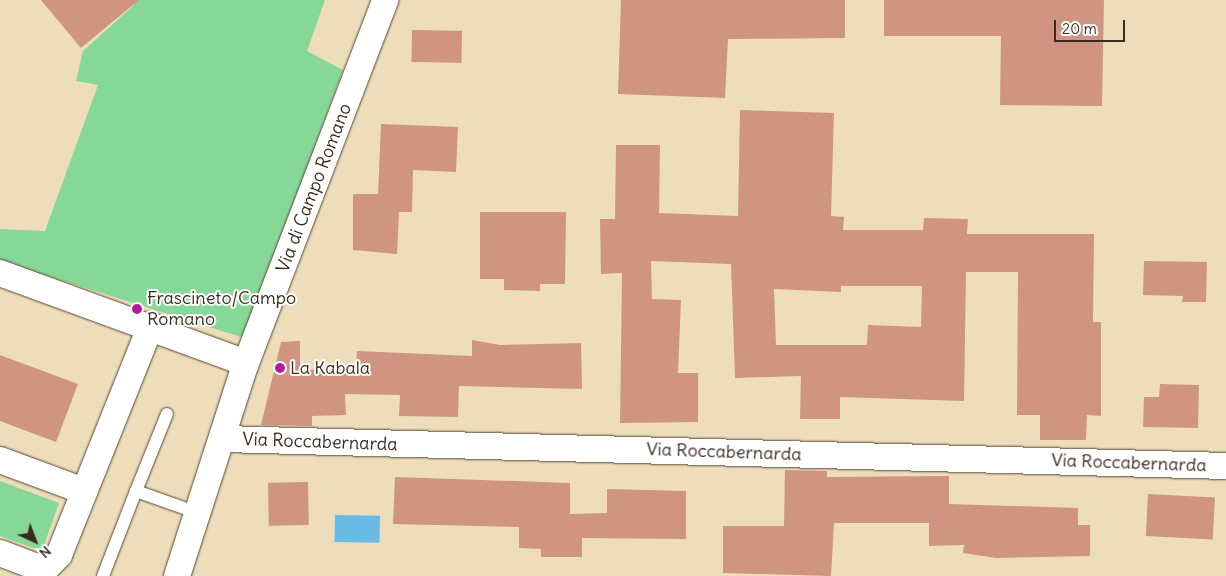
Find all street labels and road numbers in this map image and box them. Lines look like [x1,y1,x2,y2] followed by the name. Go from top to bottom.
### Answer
[272,100,356,276] street label: Via di Campo Romano
[242,428,398,456] street label: Via Roccabernarda
[646,438,802,466] street label: Via Roccabernarda
[1051,449,1207,477] street label: Via Roccabernarda

